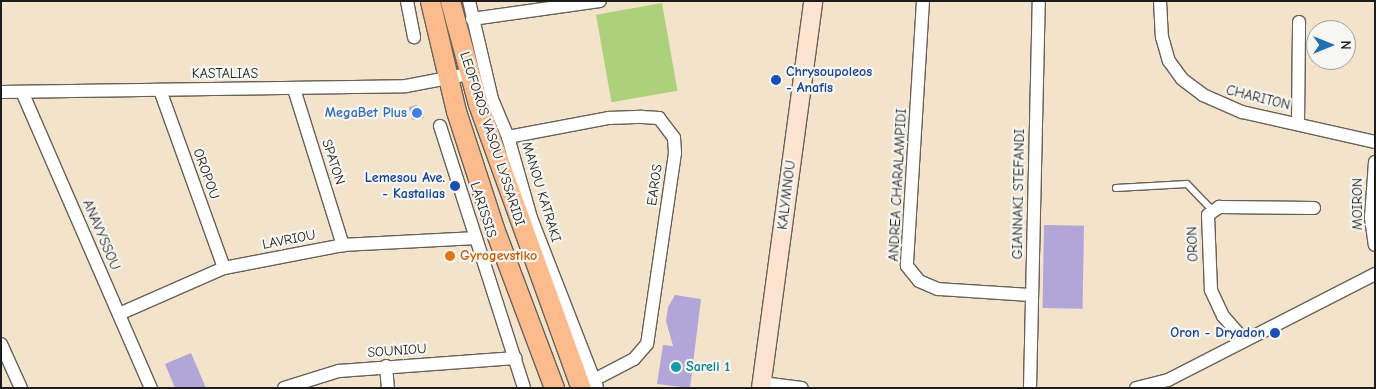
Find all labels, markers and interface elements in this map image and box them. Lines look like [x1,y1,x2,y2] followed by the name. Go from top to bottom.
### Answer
[1306,20,1356,70] north arrow
[1337,40,1354,50] text: N
[456,50,528,228] street label: LEOFOROS VASOU LYSSARIDI
[786,64,872,96] place label: Chrysoupoleos - Anafis
[192,66,258,82] street label: KASTALIAS
[770,74,782,86] marker: Chrysoupoleos - Anafis
[1224,82,1292,114] street label: CHARITON
[325,105,407,121] place label: MegaBet Plus
[411,107,423,119] marker: MegaBet Plus
[886,108,910,262] street label: ANDREA CHARALAMPIDI
[1009,128,1029,260] street label: GIANNAKI STEFANDI
[318,137,348,187] street label: SPATON
[518,140,564,244] street label: MANOU KATRAKI
[189,146,223,202] street label: OROPOU
[774,159,800,231] street label: KALYMNOU
[644,163,666,207] street label: EAROS
[365,170,445,202] place label: Lemesou Ave. - Kastalias
[1350,178,1366,230] street label: MOIRON
[449,180,461,192] marker: Lemesou Ave. - Kastalias
[466,180,500,240] street label: LARISSIS
[79,197,123,273] street label: ANAVYSSOU
[1184,226,1202,262] street label: ORON
[261,227,317,253] street label: LAVRIOU
[460,248,537,264] place label: Gyrogevstiko
[444,250,456,262] marker: Gyrogevstiko
[1170,325,1265,341] place label: Oron - Dryadon
[1269,327,1281,339] marker: Oron - Dryadon
[367,341,427,361] street label: SOUNIOU
[686,359,730,375] place label: Sareli 1
[670,361,682,373] marker: Sareli 1

